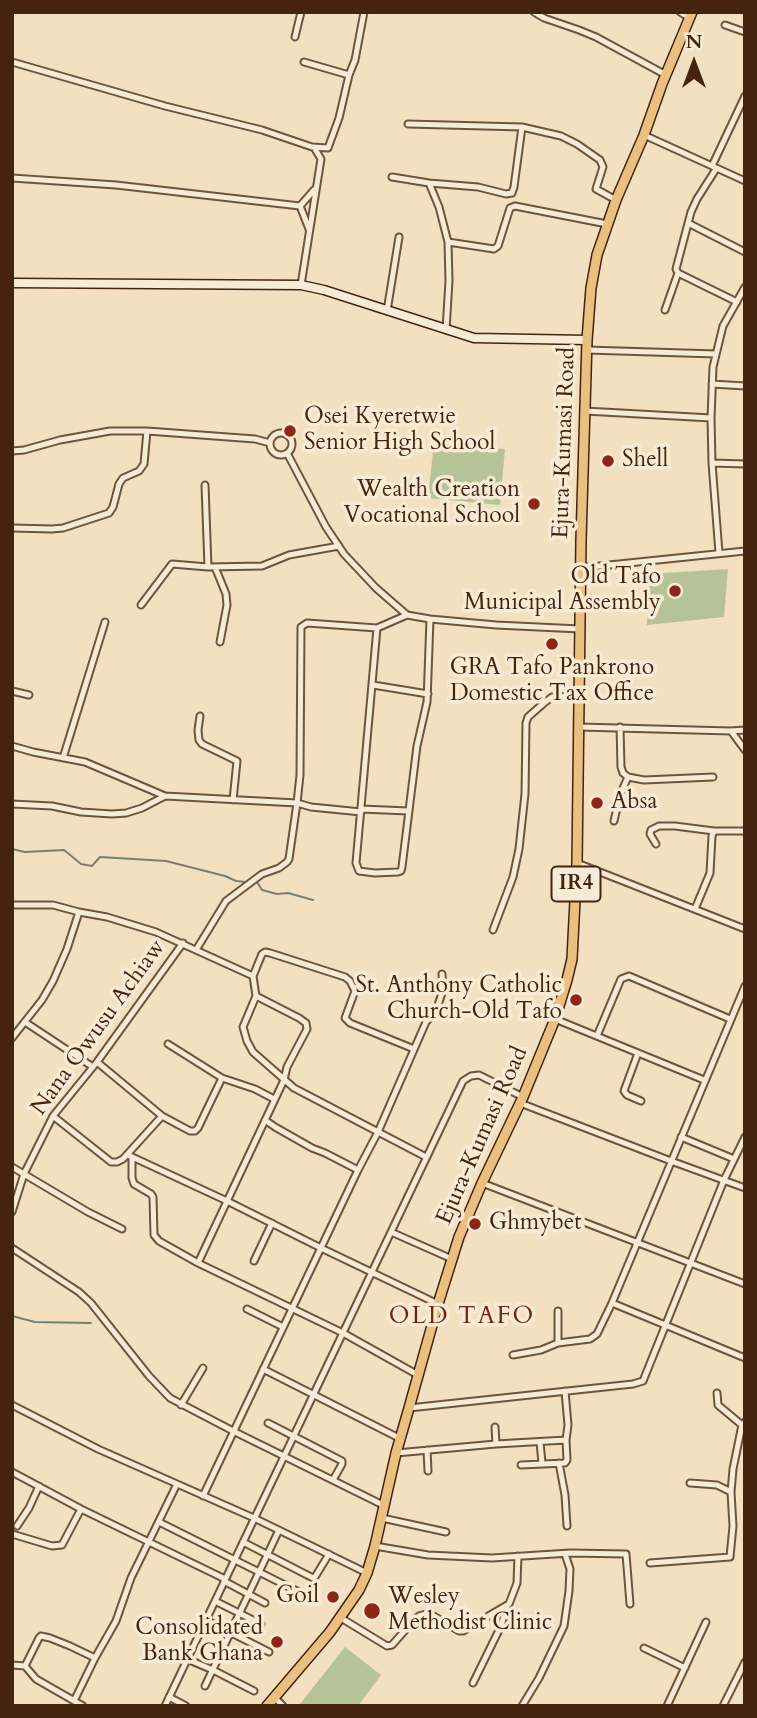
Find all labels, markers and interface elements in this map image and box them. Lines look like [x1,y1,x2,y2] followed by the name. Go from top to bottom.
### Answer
[659,28,729,98] north arrow
[686,29,702,55] text: N
[548,347,582,539] street label: Ejura-Kumasi Road
[304,404,495,458] place label: Osei Kyeretwie Senior High School
[282,423,298,439] marker: Osei Kyeretwie Senior High School
[622,447,668,475] place label: Shell
[600,453,616,469] marker: Shell
[344,477,520,531] place label: Wealth Creation Vocational School
[526,496,542,512] marker: Wealth Creation Vocational School
[464,564,661,618] place label: Old Tafo Municipal Assembly
[667,583,683,599] marker: Old Tafo Municipal Assembly
[544,636,560,652] marker: GRA Tafo Pankrono Domestic Tax Office
[450,655,654,709] place label: GRA Tafo Pankrono Domestic Tax Office
[611,789,657,817] place label: Absa
[589,795,605,811] marker: Absa
[552,866,600,902] road number: IR4
[26,935,172,1121] street label: Nana Owusu Achiaw
[355,973,562,1027] place label: St. Anthony Catholic Church-Old Tafo
[568,992,584,1008] marker: St. Anthony Catholic Church-Old Tafo
[431,1043,535,1229] street label: Ejura-Kumasi Road
[489,1210,581,1238] place label: Ghmybet
[467,1216,483,1232] marker: Ghmybet
[390,1303,534,1331] district label: OLD TAFO
[276,1583,319,1611] place label: Goil
[388,1584,552,1638] place label: Wesley Methodist Clinic
[325,1589,341,1605] marker: Goil
[362,1601,382,1621] marker: Wesley Methodist Clinic
[135,1615,263,1669] place label: Consolidated Bank Ghana
[269,1634,285,1650] marker: Consolidated Bank Ghana

